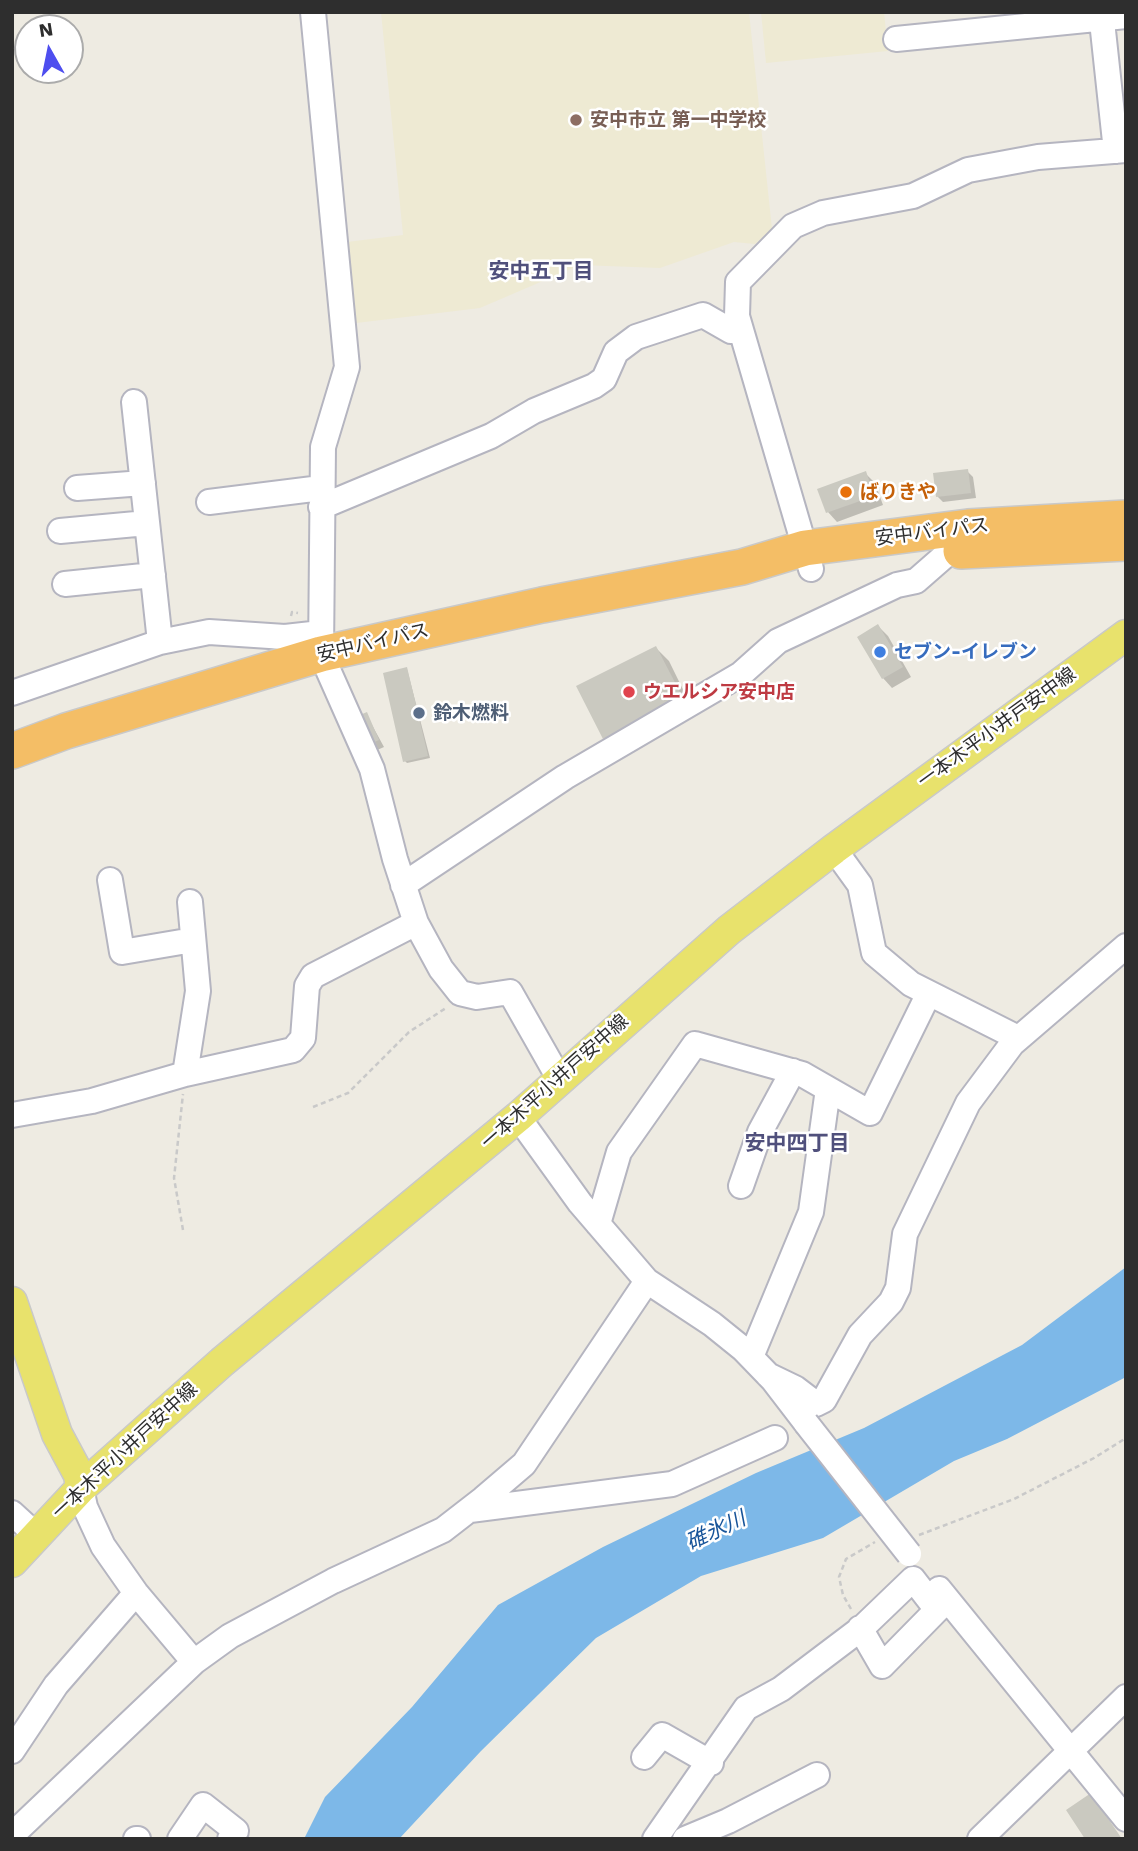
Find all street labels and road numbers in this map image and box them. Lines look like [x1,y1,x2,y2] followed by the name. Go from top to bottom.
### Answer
[874,514,990,550] street label: 安中バイパス
[315,619,431,667] street label: 安中バイパス
[913,663,1081,793] street label: 一本木平小井戸安中線
[477,1010,633,1154] street label: 一本木平小井戸安中線
[48,1378,202,1524] street label: 一本木平小井戸安中線

